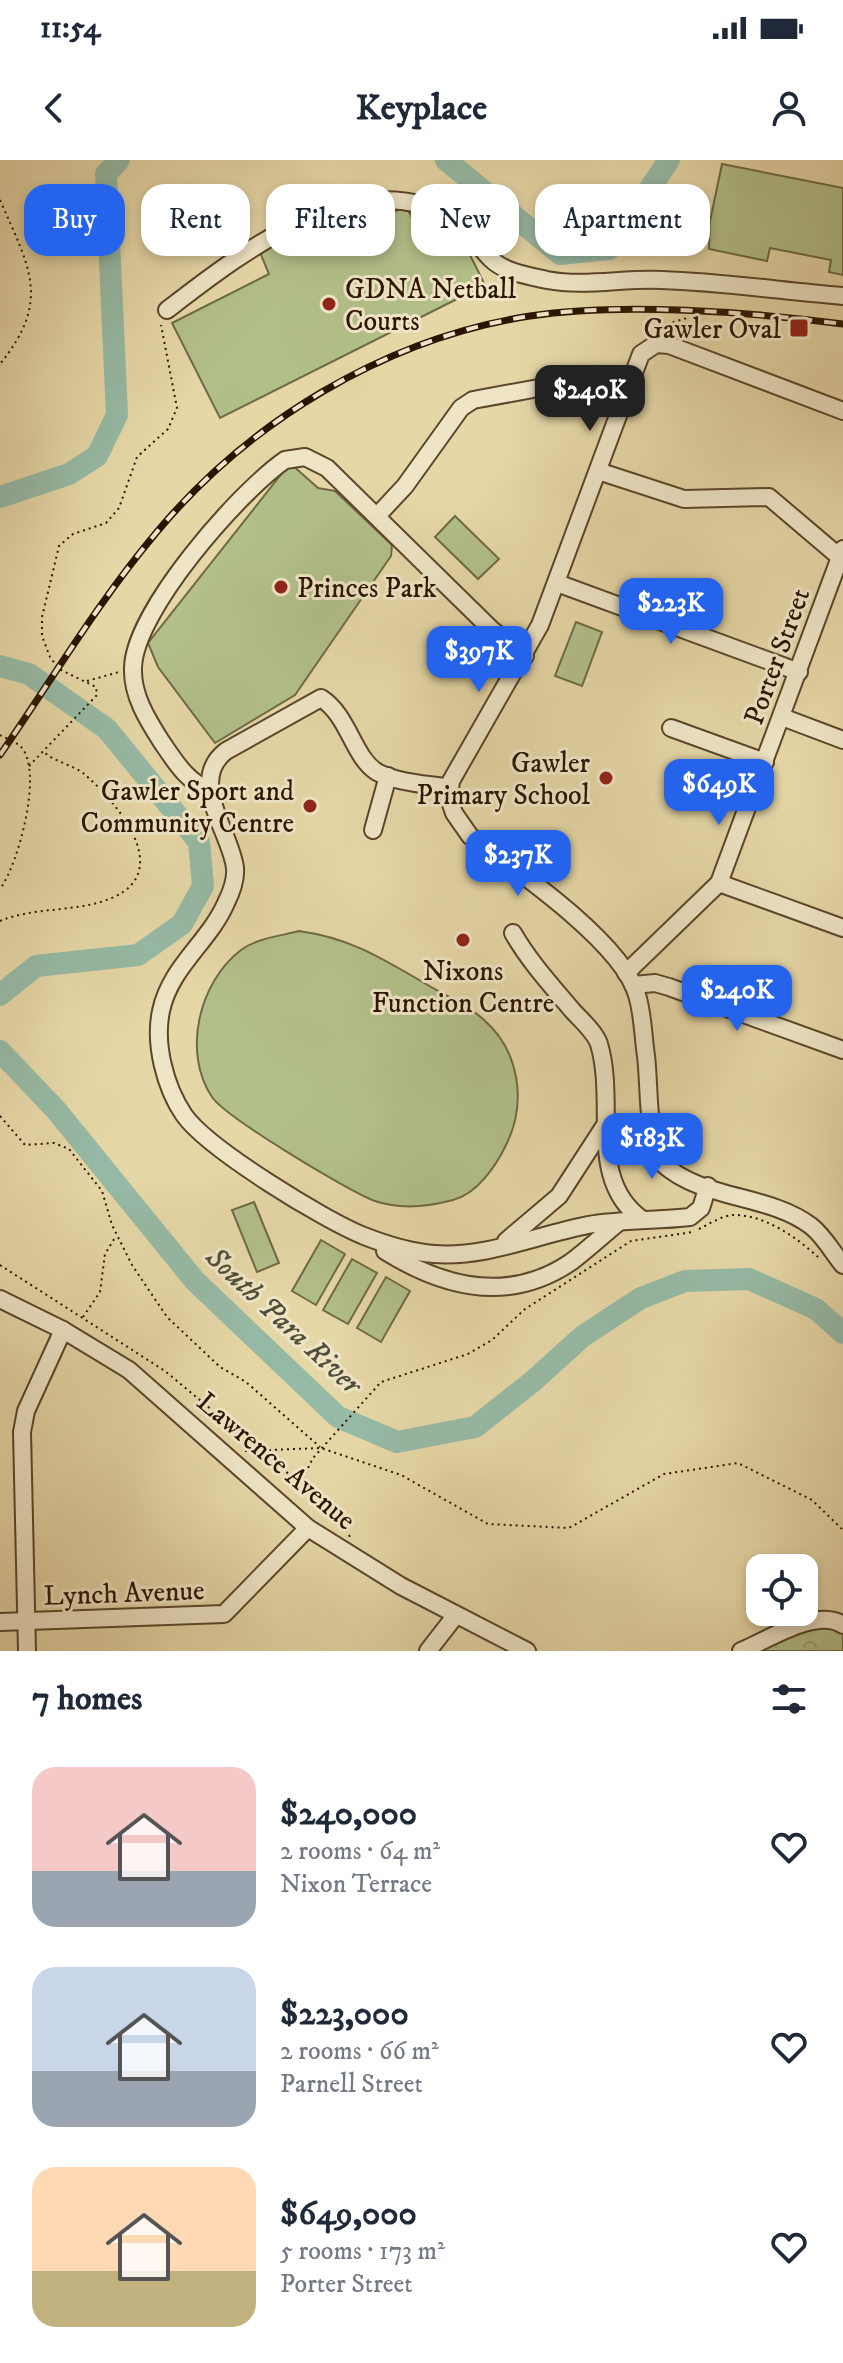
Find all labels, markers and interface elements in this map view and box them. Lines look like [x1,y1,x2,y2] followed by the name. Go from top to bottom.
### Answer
[40,10,100,47] text: 11:54
[32,86,76,130] icon: back
[356,86,487,131] text: Keyplace
[767,86,811,130] icon: person
[24,184,125,256] chip: Buy
[141,184,250,256] chip: Rent
[266,184,395,256] chip: Filters
[411,184,519,256] chip: New
[535,184,710,256] chip: Apartment
[345,272,517,339] place label: GDNA Netball Courts
[320,295,338,313] marker: GDNA Netball Courts
[643,312,782,347] place label: Gawler Oval
[788,317,810,339] marker: Gawler Oval
[534,365,646,433] pin: $240K
[553,374,627,407] text: $240K
[297,571,437,606] place label: Princes Park
[272,578,290,596] marker: Princes Park
[615,578,727,646] pin: $223K
[737,583,818,730] street label: Porter Street
[637,587,705,620] text: $223K
[423,626,535,694] pin: $397K
[445,635,513,668] text: $397K
[417,746,591,813] place label: Gawler Primary School
[663,759,775,827] pin: $649K
[682,768,756,801] text: $649K
[597,769,615,787] marker: Gawler Primary School
[81,774,294,841] place label: Gawler Sport and Community Centre
[301,797,319,815] marker: Gawler Sport and Community Centre
[462,830,574,898] pin: $237K
[484,839,552,872] text: $237K
[454,931,472,949] marker: Nixons Function Centre
[372,954,554,1021] place label: Nixons Function Centre
[681,965,793,1033] pin: $240K
[700,974,774,1007] text: $240K
[596,1113,708,1181] pin: $183K
[620,1122,684,1155] text: $183K
[197,1239,370,1404] water label: South Para River
[189,1384,363,1538] street label: Lawrence Avenue
[746,1554,818,1626] map controls
[746,1554,818,1626] button: locate
[43,1573,205,1614] street label: Lynch Avenue
[767,1677,811,1721] icon: filters
[32,1678,142,1720] text: 7 homes
[280,1793,417,1835] text: $240,000
[96,1799,192,1895] icon: home
[767,1825,811,1869] icon: heart
[280,1835,440,1868] text: 2 rooms · 64 m²
[280,1868,432,1901] text: Nixon Terrace
[280,1993,409,2035] text: $223,000
[96,1999,192,2095] icon: home
[767,2025,811,2069] icon: heart
[280,2035,439,2068] text: 2 rooms · 66 m²
[280,2068,423,2101] text: Parnell Street
[280,2193,417,2235] text: $649,000
[96,2199,192,2295] icon: home
[767,2225,811,2269] icon: heart
[280,2235,445,2268] text: 5 rooms · 173 m²
[280,2268,413,2301] text: Porter Street

